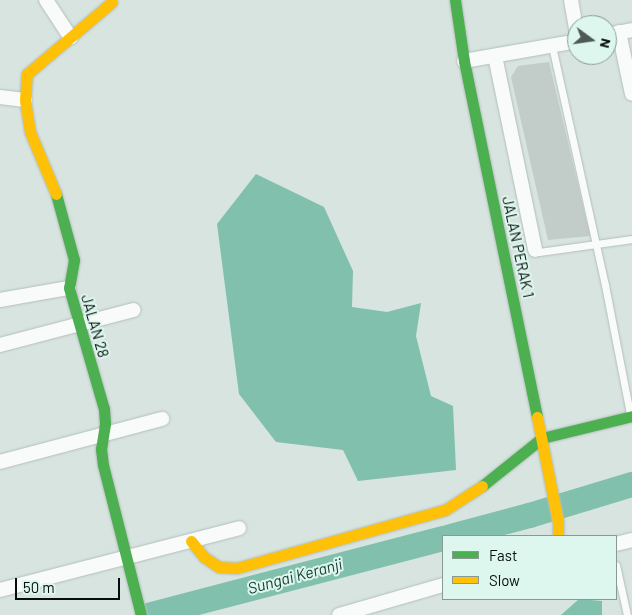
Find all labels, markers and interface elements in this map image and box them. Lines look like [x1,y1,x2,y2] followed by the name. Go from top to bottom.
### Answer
[567,15,617,65] north arrow
[597,37,615,50] text: N
[498,195,538,299] street label: JALAN PERAK 1
[77,292,113,360] street label: JALAN 28
[442,535,617,600] legend
[489,546,517,564] text: Fast
[246,554,344,598] water label: Sungai Keranji
[18,568,122,600] scale bar
[489,571,520,589] text: Slow
[23,578,55,596] text: 50 m

